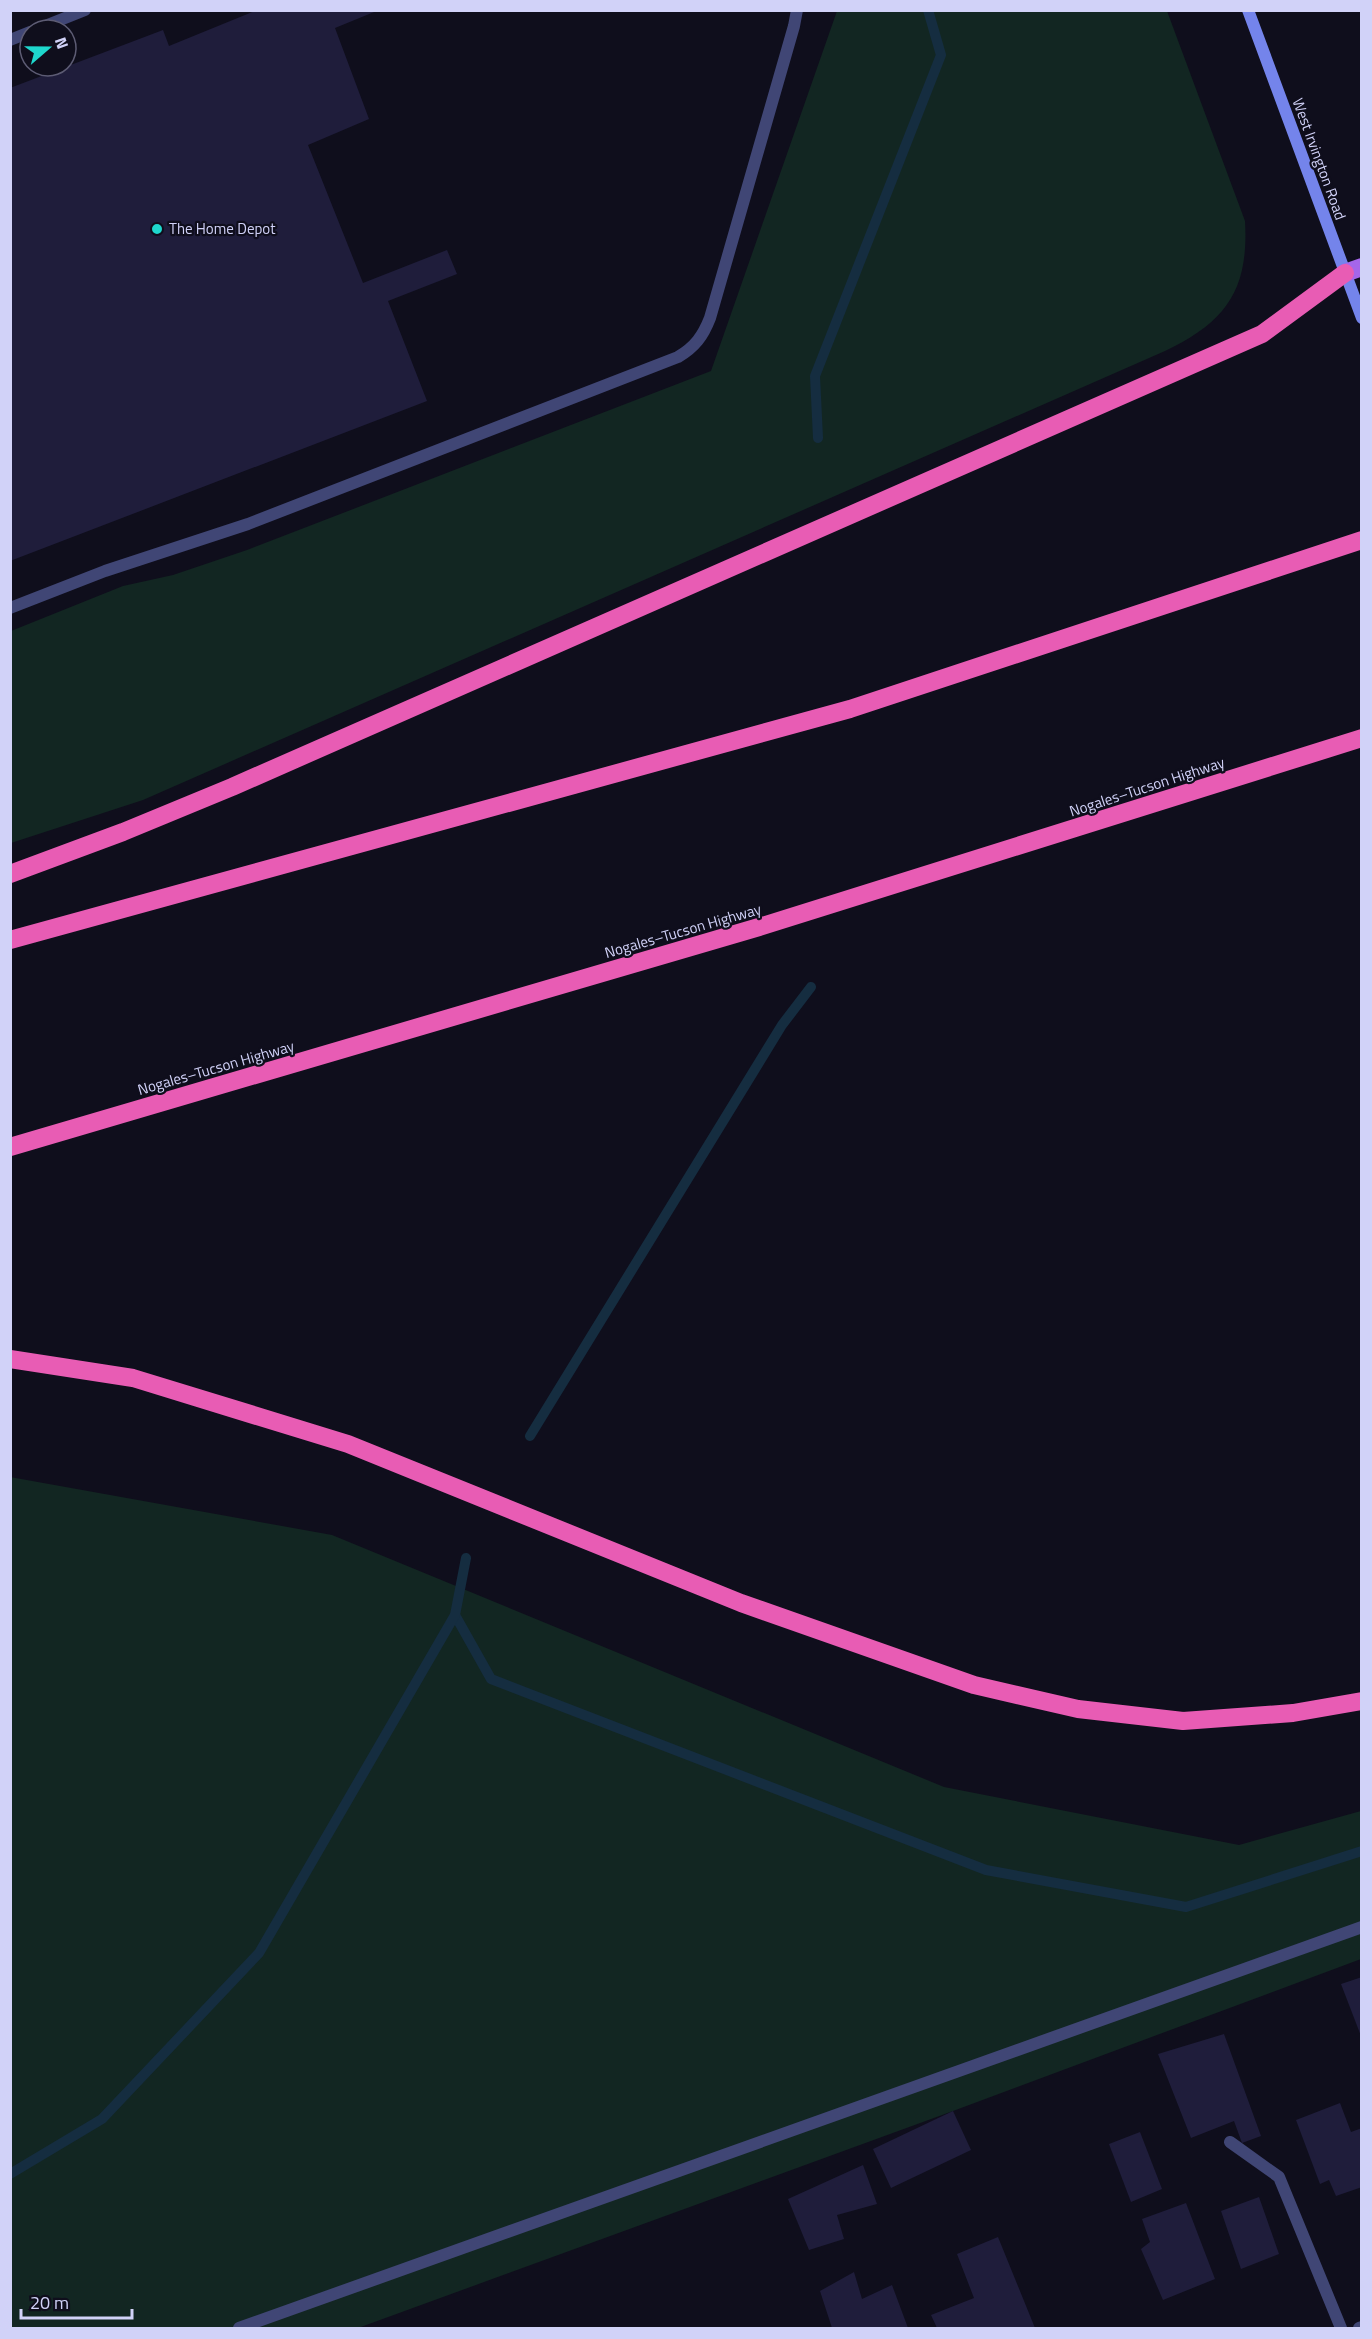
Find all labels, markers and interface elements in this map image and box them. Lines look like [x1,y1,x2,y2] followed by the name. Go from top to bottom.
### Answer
[18,18,78,78] north arrow
[49,34,75,52] text: N
[1287,95,1352,223] street label: West Irvington Road
[169,217,276,240] place label: The Home Depot
[150,222,164,236] marker: The Home Depot
[1066,751,1227,823] street label: Nogales–Tucson Highway
[602,897,764,964] street label: Nogales–Tucson Highway
[135,1034,297,1101] street label: Nogales–Tucson Highway
[21,2282,132,2320] scale bar
[30,2289,69,2316] text: 20 m

